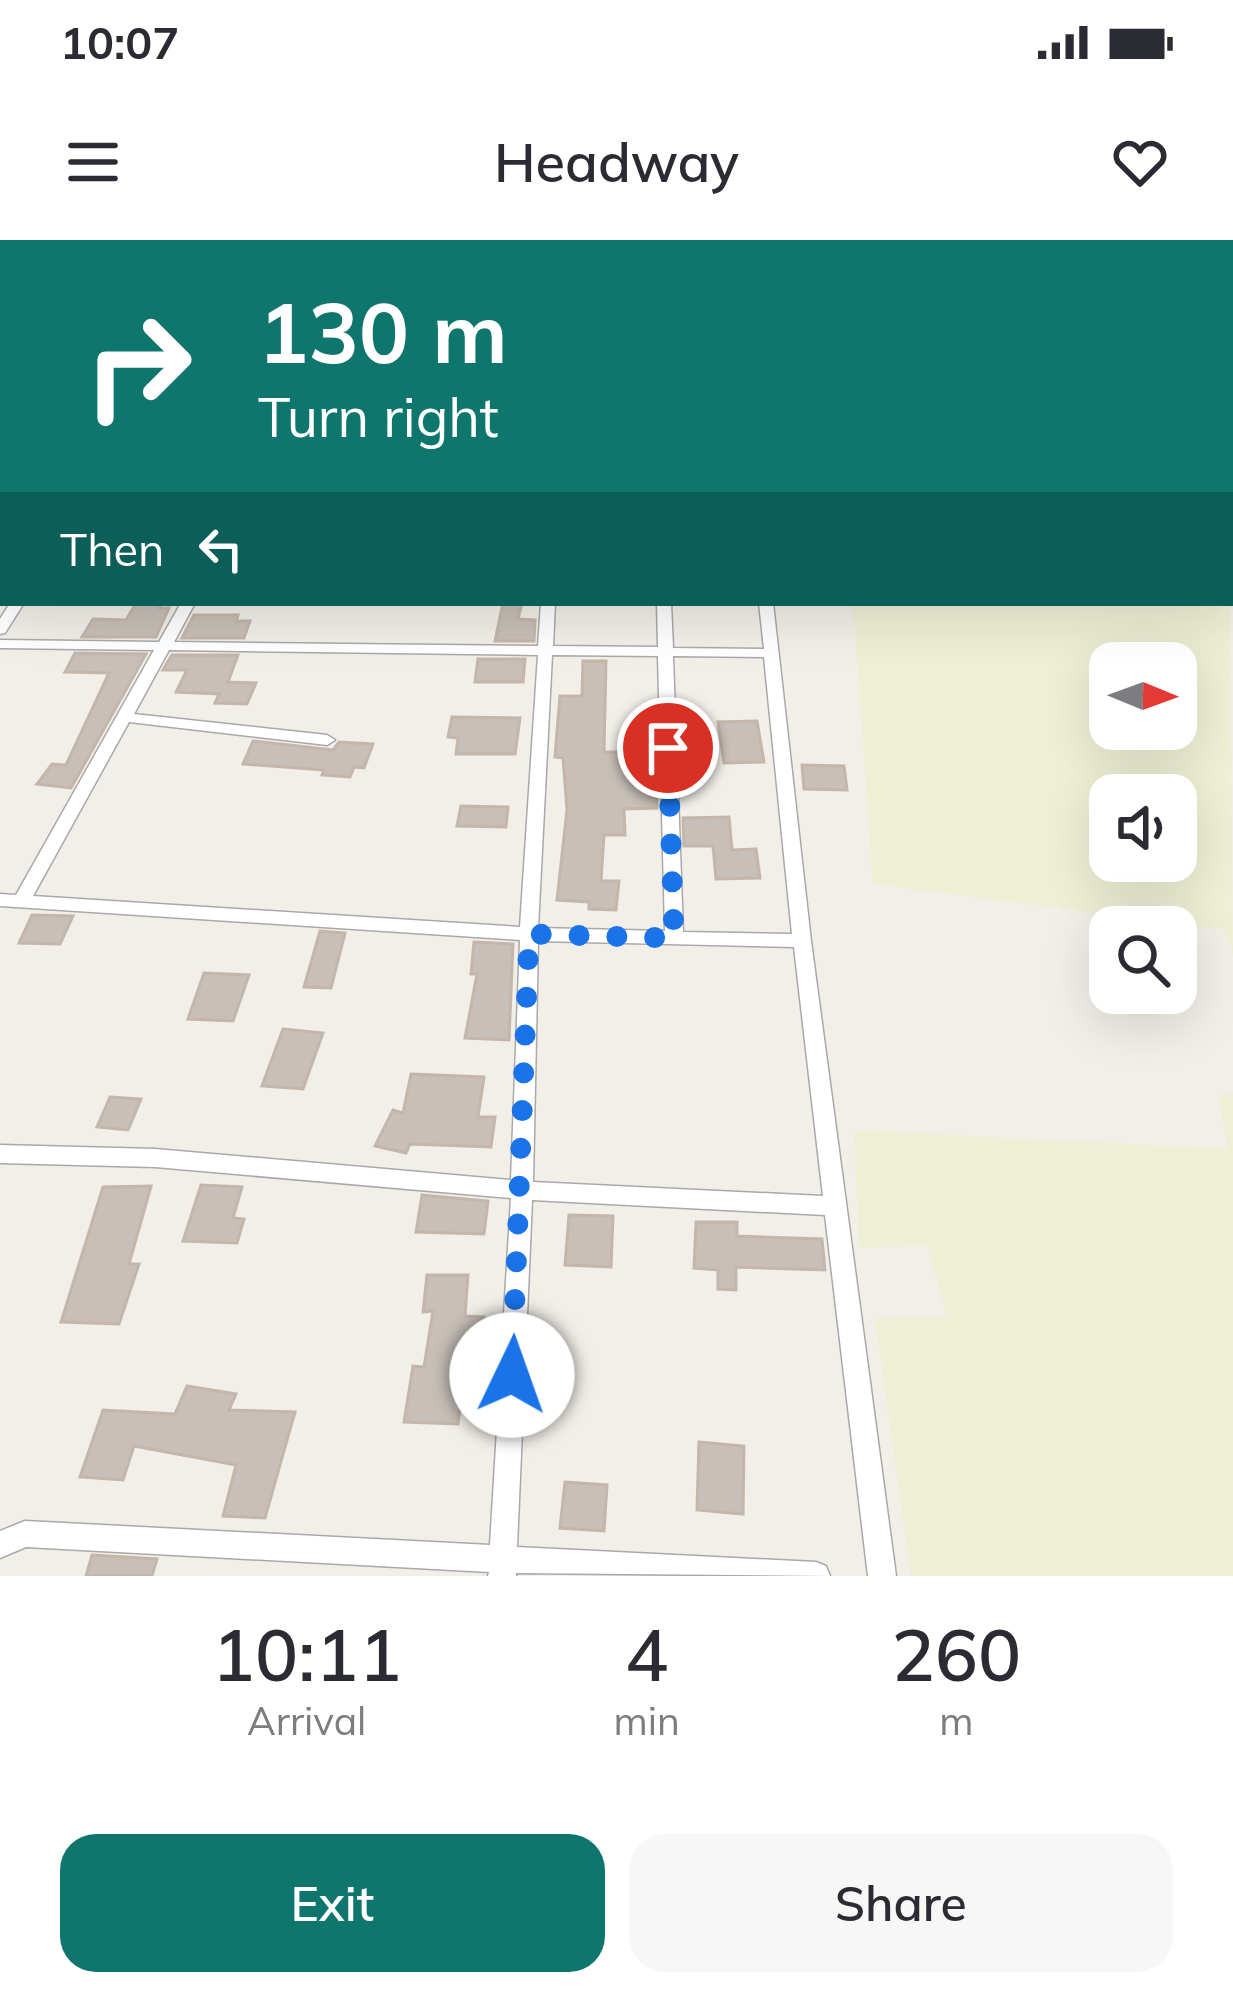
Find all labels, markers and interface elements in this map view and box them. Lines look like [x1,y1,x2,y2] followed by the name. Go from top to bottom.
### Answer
[60,14,179,70] text: 10:07
[494,128,739,196] text: Headway
[60,129,126,195] icon: menu
[1107,129,1173,195] icon: heart
[258,279,508,384] text: 130 m
[60,288,216,444] icon: right
[258,383,499,451] text: Turn right
[188,516,254,582] icon: left
[60,521,164,577] text: Then
[1089,642,1197,750] north arrow
[1089,642,1197,1014] map controls
[617,697,719,799] pin
[635,715,701,781] icon: arrive
[1089,774,1197,882] button: sound
[1089,906,1197,1014] button: search
[449,1312,575,1438] position arrow
[212,1609,402,1699] text: 10:11
[625,1609,668,1699] text: 4
[892,1609,1021,1699] text: 260
[247,1696,366,1745] text: Arrival
[613,1696,680,1745] text: min
[939,1696,974,1745] text: m
[60,1834,605,1972] button: Exit
[629,1834,1173,1972] button: Share

